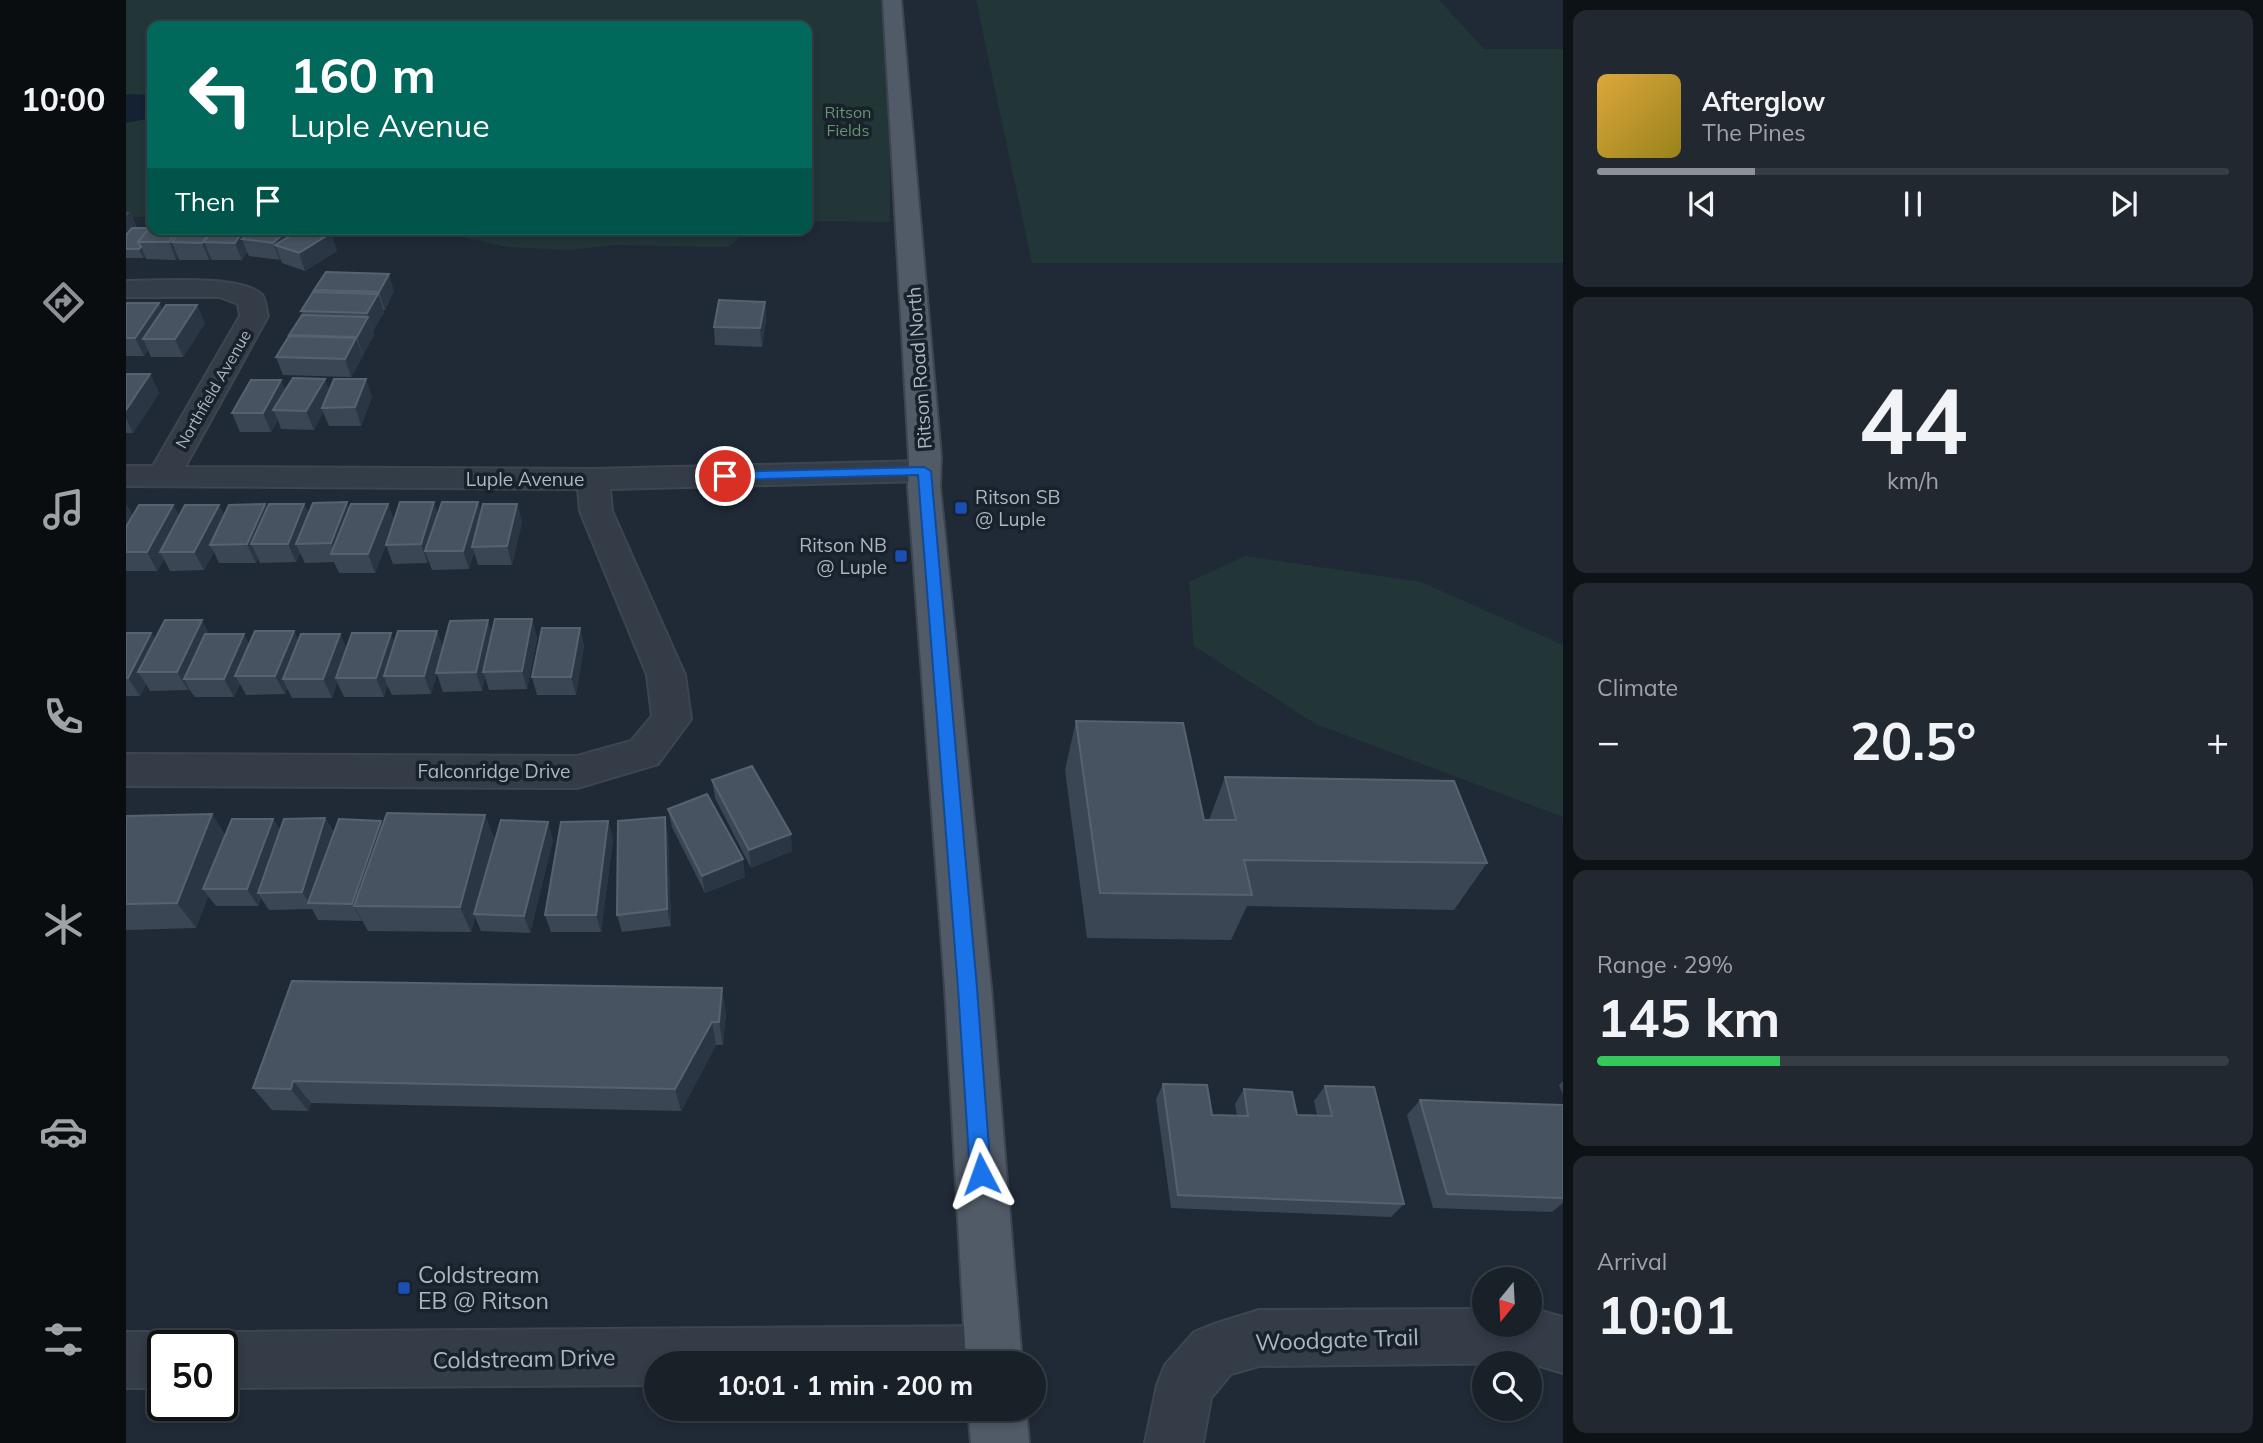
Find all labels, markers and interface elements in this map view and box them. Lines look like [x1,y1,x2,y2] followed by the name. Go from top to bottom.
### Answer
[290,44,436,105] text: 160 m
[175,49,266,140] icon: left
[21,79,105,119] text: 10:00
[1702,85,1825,118] text: Afterglow
[825,102,871,140] park label: Ritson Fields
[290,105,490,145] text: Luple Avenue
[1702,118,1806,147] text: The Pines
[249,182,287,220] icon: arrive
[175,185,235,218] text: Then
[1683,185,1721,223] icon: previous
[1894,185,1932,223] icon: pause
[2105,185,2143,223] icon: next
[39,278,88,327] icon: directions
[901,286,937,450] street label: Ritson Road North
[171,326,255,452] street label: Northfield Avenue
[1858,363,1968,477] text: 44
[695,446,755,506] pin
[706,457,744,495] icon: arrive
[1887,466,1939,495] text: km/h
[466,467,584,491] street label: Luple Avenue
[39,485,88,534] icon: music
[975,485,1060,531] place label: Ritson SB @ Luple
[953,500,969,516] marker: Ritson SB @ Luple
[799,533,887,579] place label: Ritson NB @ Luple
[893,548,909,564] marker: Ritson NB @ Luple
[1597,673,1678,702] text: Climate
[39,692,88,741] icon: phone
[1850,708,1976,773] text: 20.5°
[1597,717,1620,765] text: −
[2206,717,2229,765] text: +
[418,759,570,783] street label: Falconridge Drive
[39,900,88,949] icon: climate
[1597,950,1733,979] text: Range · 29%
[1597,985,1780,1050] text: 145 km
[39,1107,88,1156] icon: car
[944,1137,1018,1211] position arrow
[1597,1247,1667,1276] text: Arrival
[418,1260,549,1315] place label: Coldstream EB @ Ritson
[1472,1267,1542,1337] north arrow
[1472,1267,1542,1421] map controls
[396,1280,412,1296] marker: Coldstream EB @ Ritson
[1597,1282,1735,1347] text: 10:01
[39,1315,88,1364] icon: filters
[1255,1322,1419,1357] street label: Woodgate Trail
[147,1330,238,1421] speed limit sign: 50
[432,1342,616,1375] street label: Coldstream Drive
[1472,1351,1542,1421] button: search
[717,1369,973,1402] text: 10:01 · 1 min · 200 m

